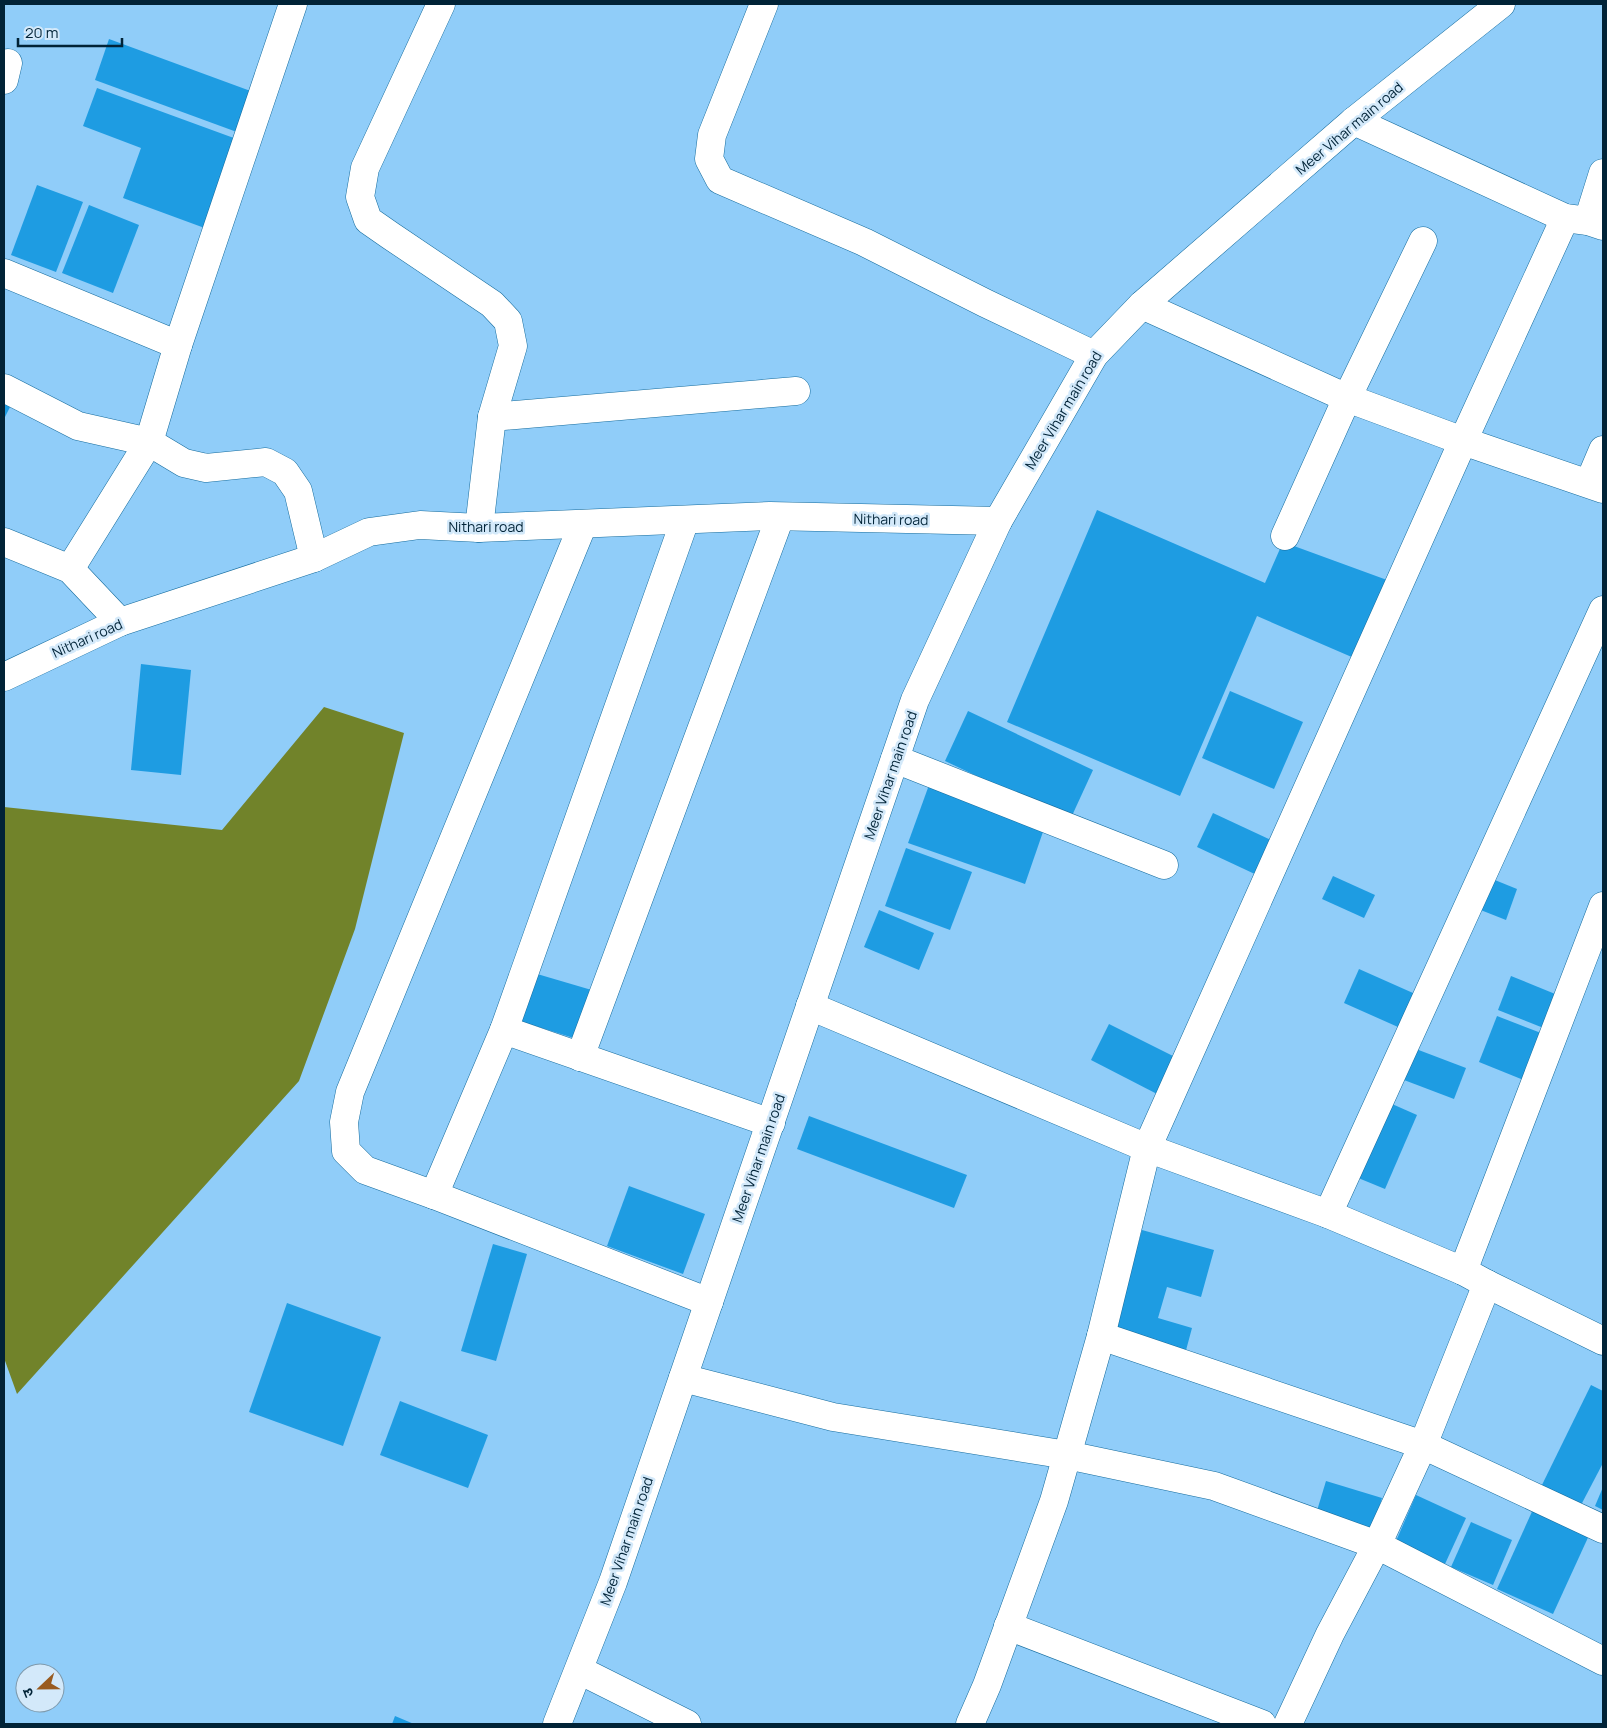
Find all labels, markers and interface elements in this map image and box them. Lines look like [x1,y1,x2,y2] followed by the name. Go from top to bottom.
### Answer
[18,15,121,47] scale bar
[25,22,58,43] text: 20 m
[1291,77,1407,179] street label: Meer Vihar main road
[1020,347,1106,473] street label: Meer Vihar main road
[853,509,929,529] street label: Nithari road
[449,517,523,536] street label: Nithari road
[49,614,125,662] street label: Nithari road
[859,708,921,842] street label: Meer Vihar main road
[727,1091,789,1225] street label: Meer Vihar main road
[595,1474,657,1608] street label: Meer Vihar main road
[15,1663,65,1713] north arrow
[17,1685,38,1700] text: उ

